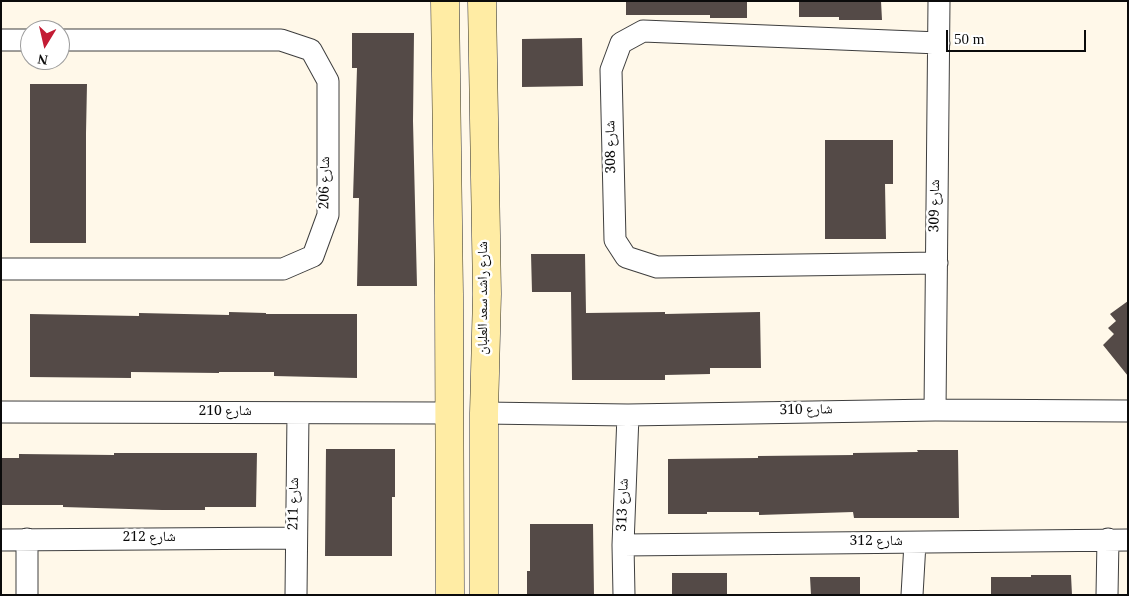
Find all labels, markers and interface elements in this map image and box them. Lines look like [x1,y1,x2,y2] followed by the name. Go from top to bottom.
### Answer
[20,20,70,70] north arrow
[949,20,1089,52] scale bar
[954,31,984,47] text: 50 m
[37,51,49,68] text: N
[604,120,622,174] street label: شارع 308
[318,156,336,210] street label: شارع 206
[928,179,946,233] street label: شارع 309
[477,241,493,355] street label: شارع راشد سعد العلبان
[779,403,833,421] street label: شارع 310
[198,405,252,421] street label: شارع 210
[287,477,305,531] street label: شارع 211
[616,478,634,532] street label: شارع 313
[122,531,176,547] street label: شارع 212
[849,535,903,551] street label: شارع 312

